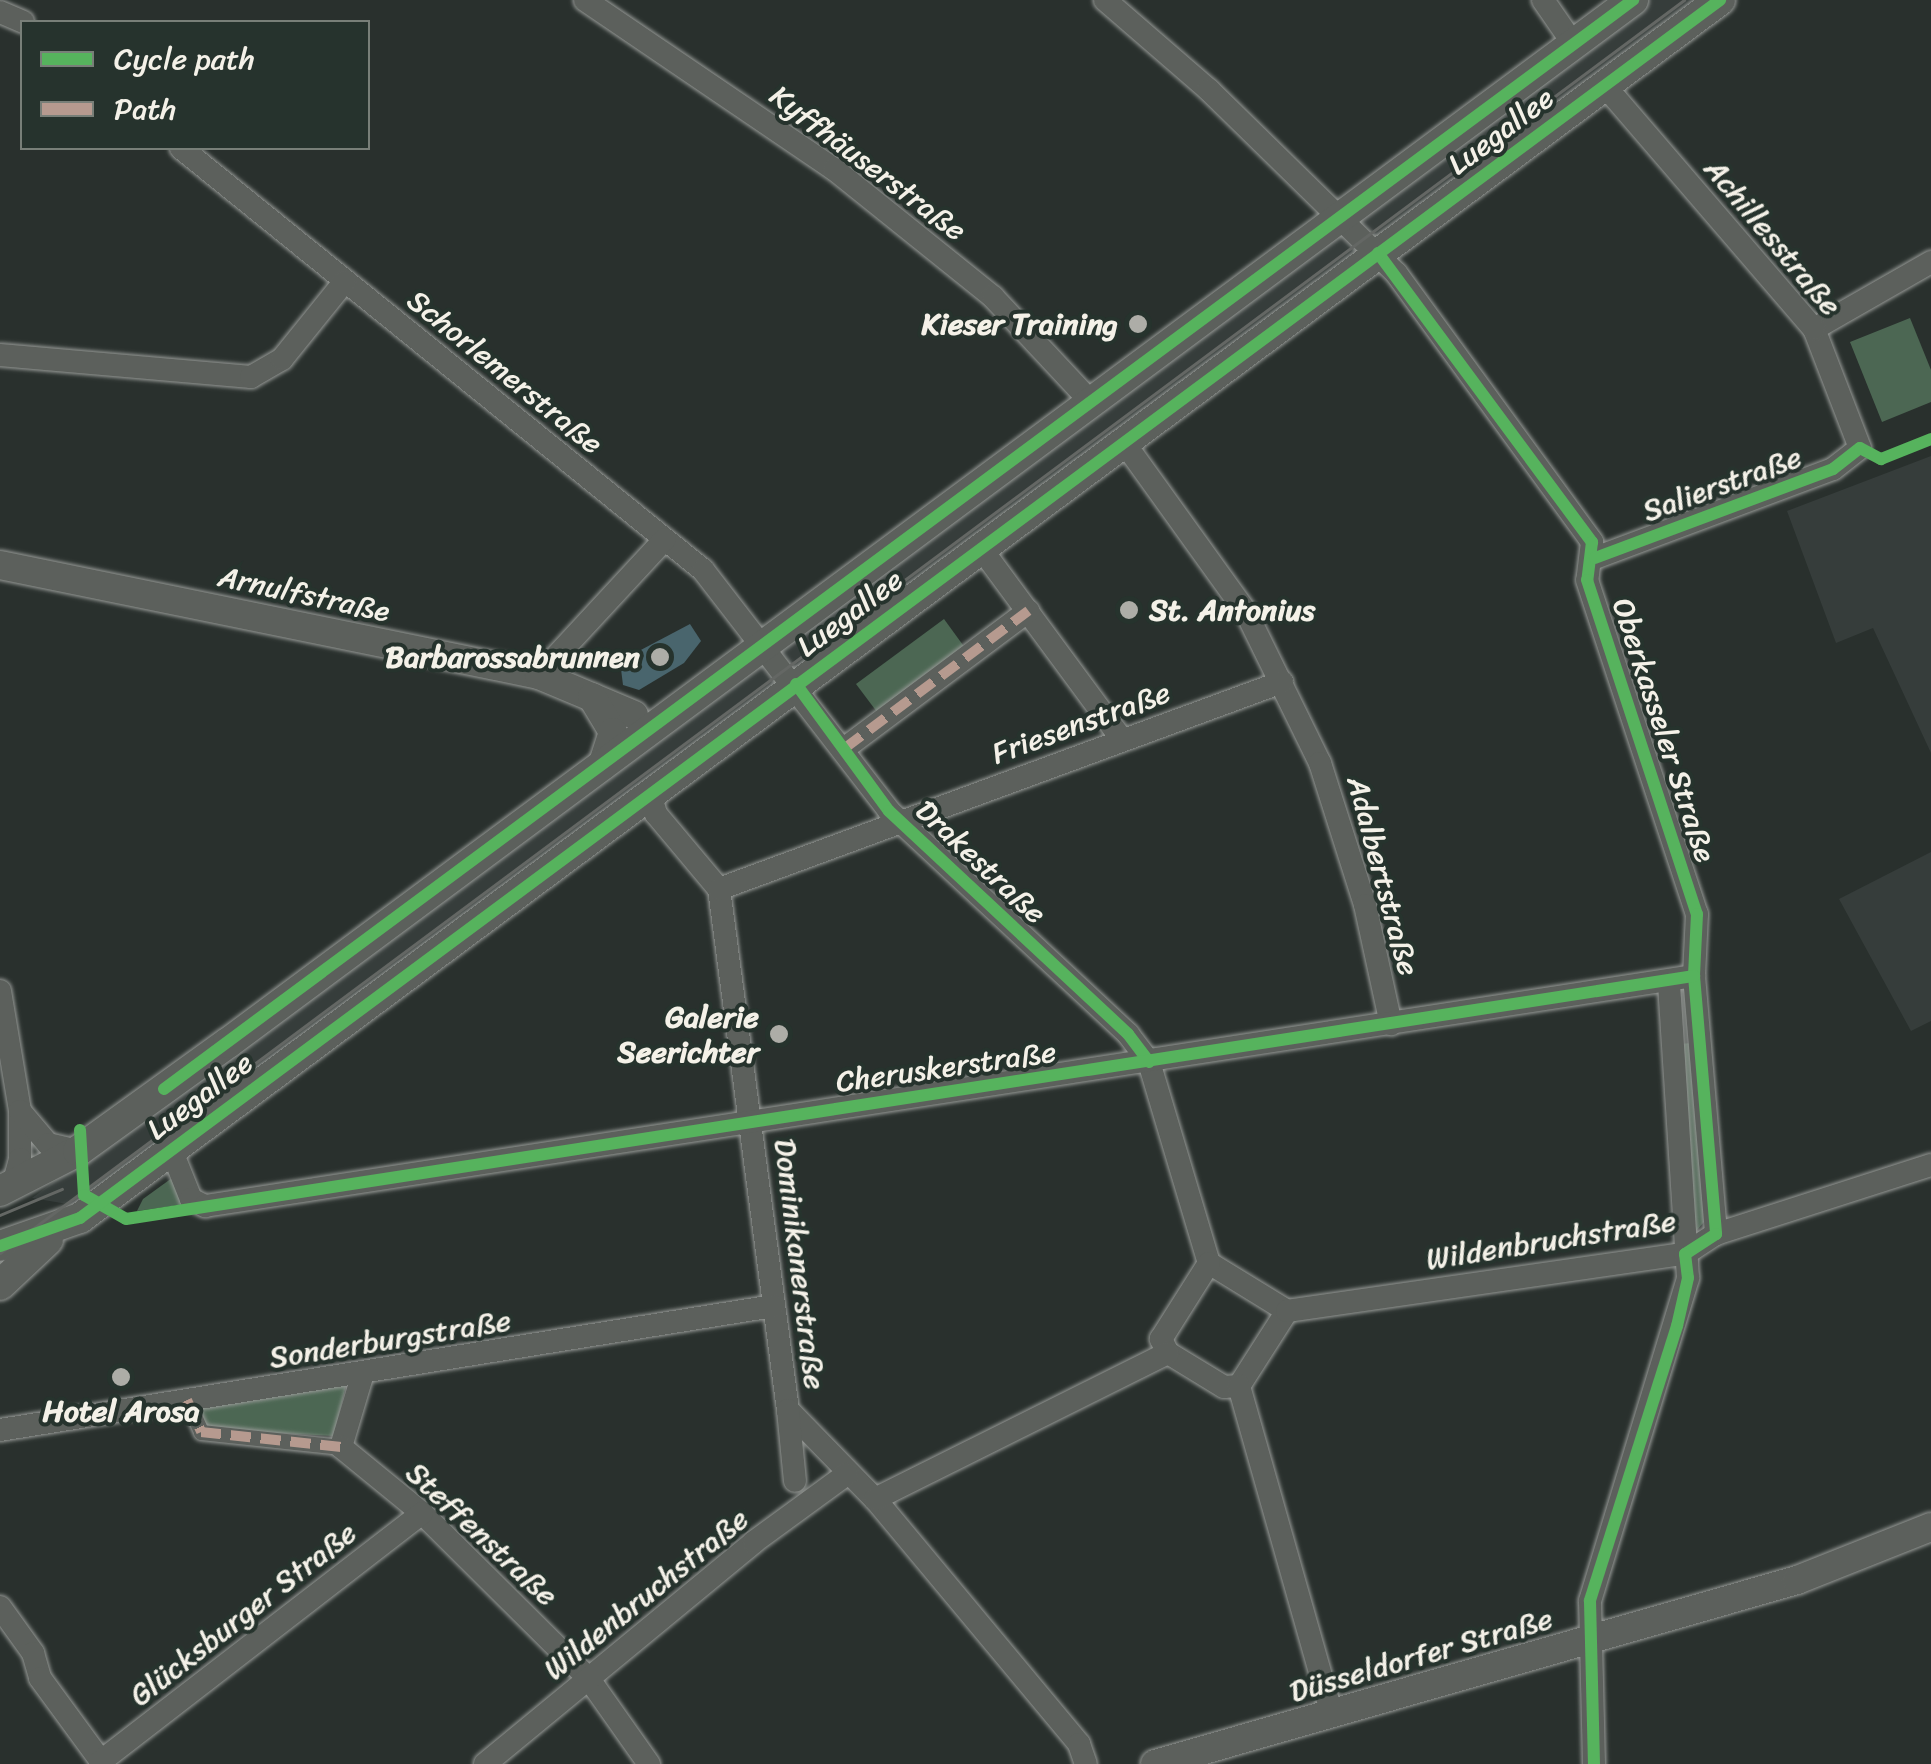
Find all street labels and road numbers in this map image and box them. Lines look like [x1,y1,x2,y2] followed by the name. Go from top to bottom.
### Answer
[763,77,973,249] street label: Kyffhäuserstraße
[1441,79,1561,183] street label: Luegallee
[1697,151,1849,323] street label: Achillesstraße
[400,282,610,462] street label: Schorlemerstraße
[1638,439,1806,529] street label: Salierstraße
[215,558,393,630] street label: Arnulfstraße
[790,561,910,665] street label: Luegallee
[1604,593,1724,867] street label: Oberkasseler Straße
[987,674,1175,772] street label: Friesenstraße
[1339,772,1427,980] street label: Adalbertstraße
[908,792,1054,932] street label: Drakestraße
[834,1034,1058,1100] street label: Cheruskerstraße
[140,1044,260,1148] street label: Luegallee
[767,1136,833,1392] street label: Dominikanerstraße
[1424,1202,1678,1278] street label: Wildenbruchstraße
[267,1302,513,1376] street label: Sonderburgstraße
[399,1455,565,1613] street label: Steffenstraße
[537,1501,755,1687] street label: Wildenbruchstraße
[122,1514,364,1714] street label: Glücksburger Straße
[1285,1600,1557,1710] street label: Düsseldorfer Straße

